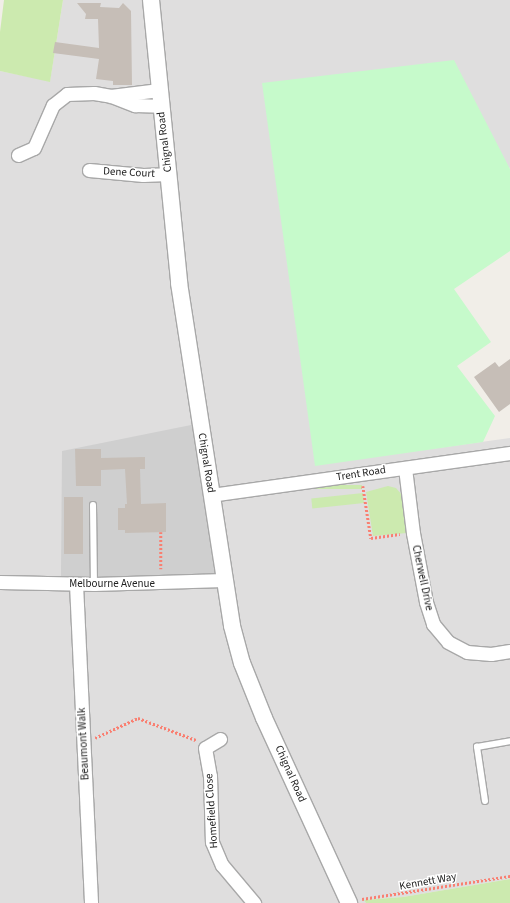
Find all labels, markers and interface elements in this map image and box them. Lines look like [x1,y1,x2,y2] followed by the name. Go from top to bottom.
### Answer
[155,111,175,173] street label: Chignal Road
[103,165,155,181] street label: Dene Court
[195,432,217,494] street label: Chignal Road
[335,464,387,484] street label: Trent Road
[409,544,435,612] street label: Cherwell Drive
[69,577,155,591] street label: Melbourne Avenue
[76,707,92,781] street label: Beaumont Walk
[272,744,308,804] street label: Chignal Road
[203,773,221,849] street label: Homefield Close
[398,870,458,894] street label: Kennett Way

